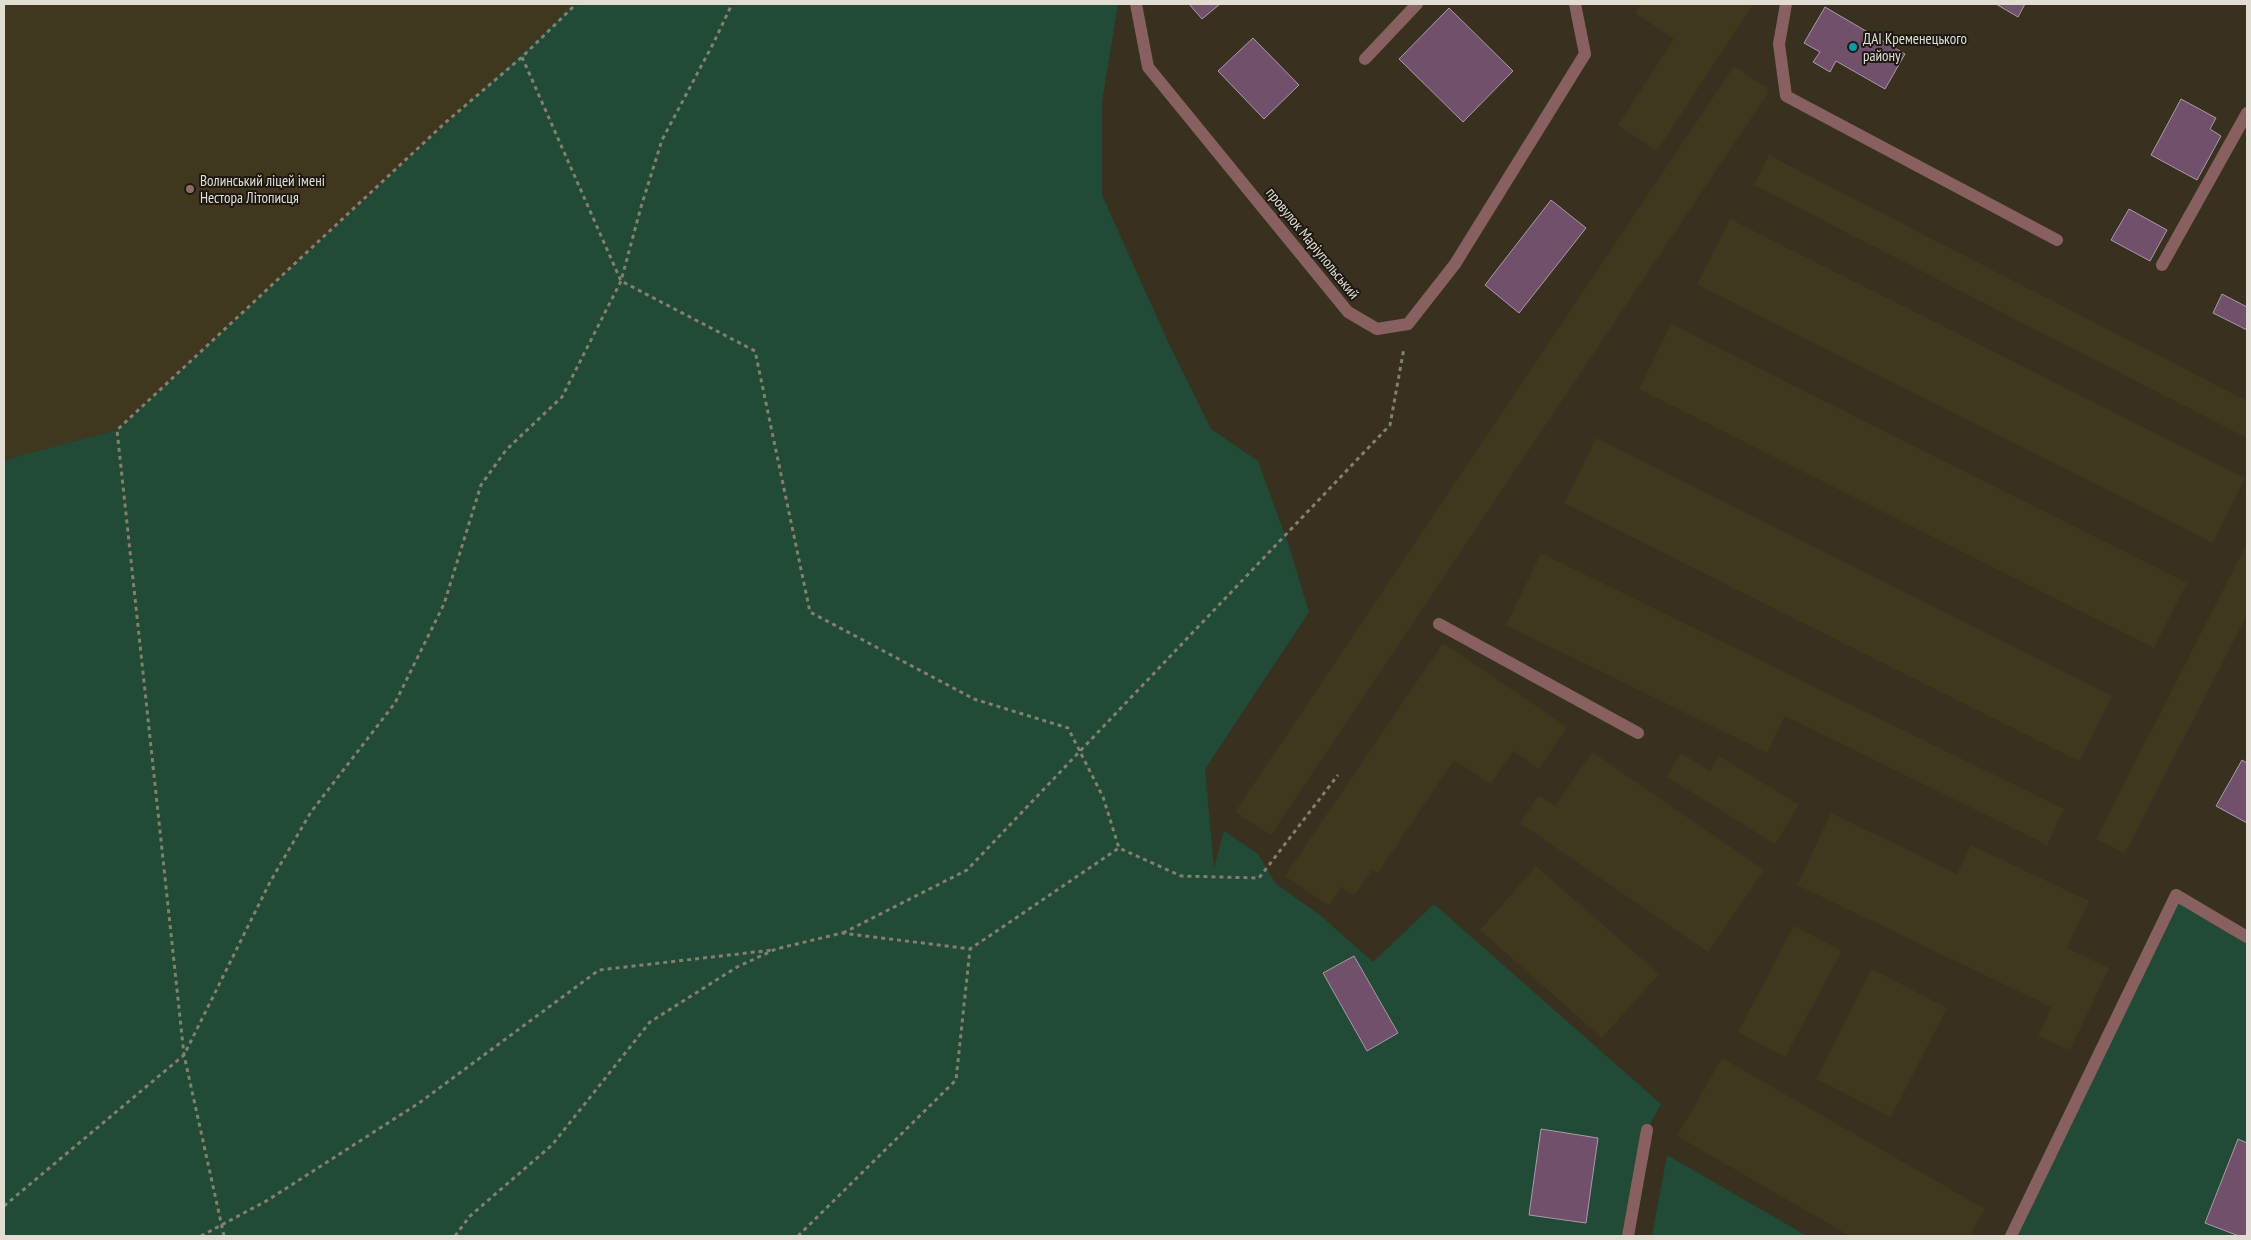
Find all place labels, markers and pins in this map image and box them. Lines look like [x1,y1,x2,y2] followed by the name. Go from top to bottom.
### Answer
[1863,29,1967,65] place label: ДАІ Кременецького району
[1847,41,1859,53] marker: ДАІ Кременецького району
[200,171,325,207] place label: Волинський ліцей імені Нестора Літописця
[184,183,196,195] marker: Волинський ліцей імені Нестора Літописця

